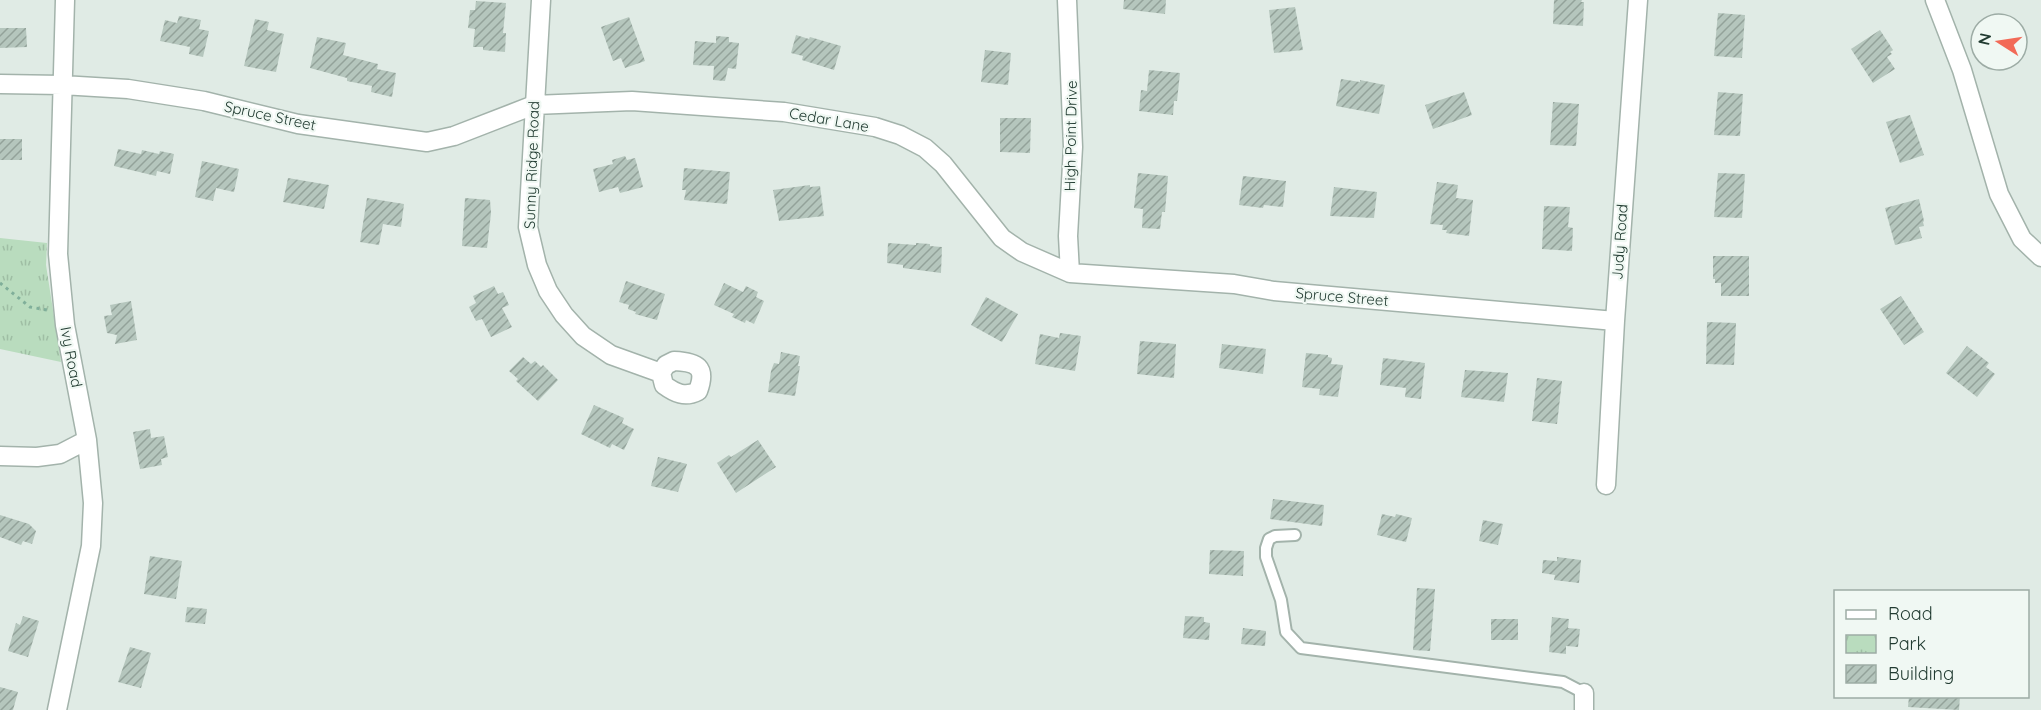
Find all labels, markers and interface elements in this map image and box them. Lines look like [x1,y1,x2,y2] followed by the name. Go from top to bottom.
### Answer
[1969,12,2029,72] north arrow
[1973,31,1995,47] text: N
[1060,80,1081,192] street label: High Point Drive
[223,97,318,134] street label: Spruce Street
[520,101,543,229] street label: Sunny Ridge Road
[788,103,870,136] street label: Cedar Lane
[1607,203,1632,281] street label: Judy Road
[1295,283,1389,310] street label: Spruce Street
[56,325,87,389] street label: Ivy Road
[1834,590,2029,698] legend
[1888,602,1933,625] text: Road
[1888,632,1926,655] text: Park
[1888,662,1954,685] text: Building

